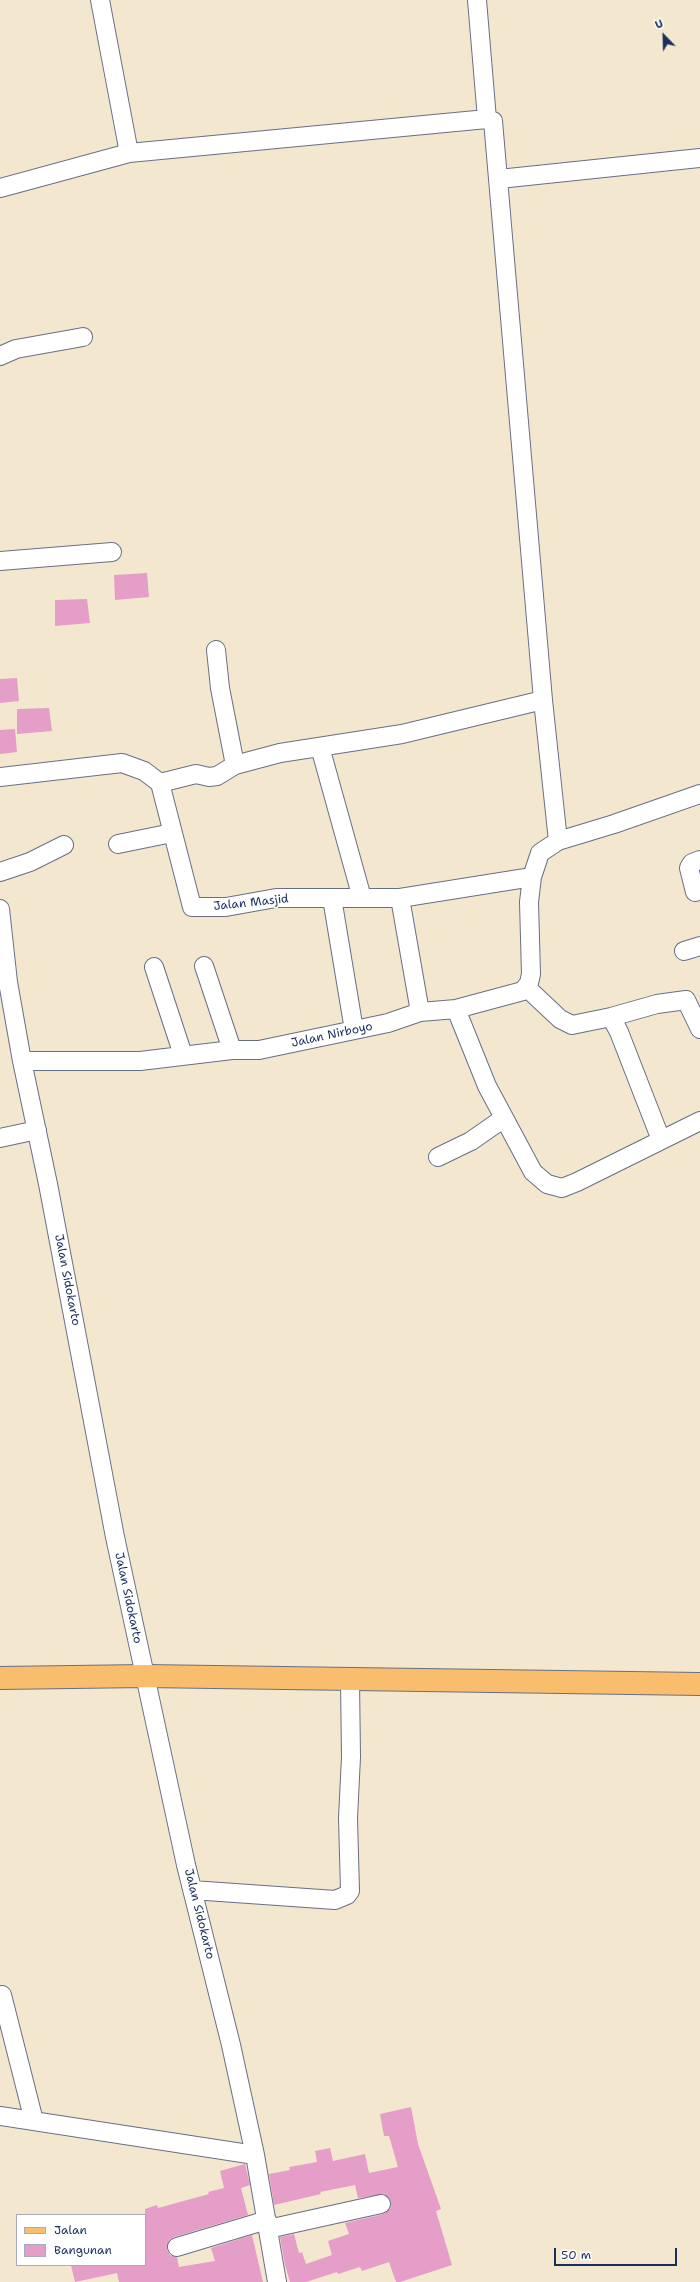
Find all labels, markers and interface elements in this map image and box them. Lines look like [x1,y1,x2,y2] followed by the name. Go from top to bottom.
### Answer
[644,16,684,56] north arrow
[653,16,666,33] text: U
[213,892,289,914] street label: Jalan Masjid
[290,1019,374,1051] street label: Jalan Nirboyo
[51,1233,83,1327] street label: Jalan Sidokarto
[111,1551,145,1645] street label: Jalan Sidokarto
[181,1867,217,1961] street label: Jalan Sidokarto
[16,2214,146,2266] legend
[54,2222,87,2238] text: Jalan
[556,2240,679,2266] scale bar
[54,2242,112,2258] text: Bangunan
[561,2247,591,2263] text: 50 m

